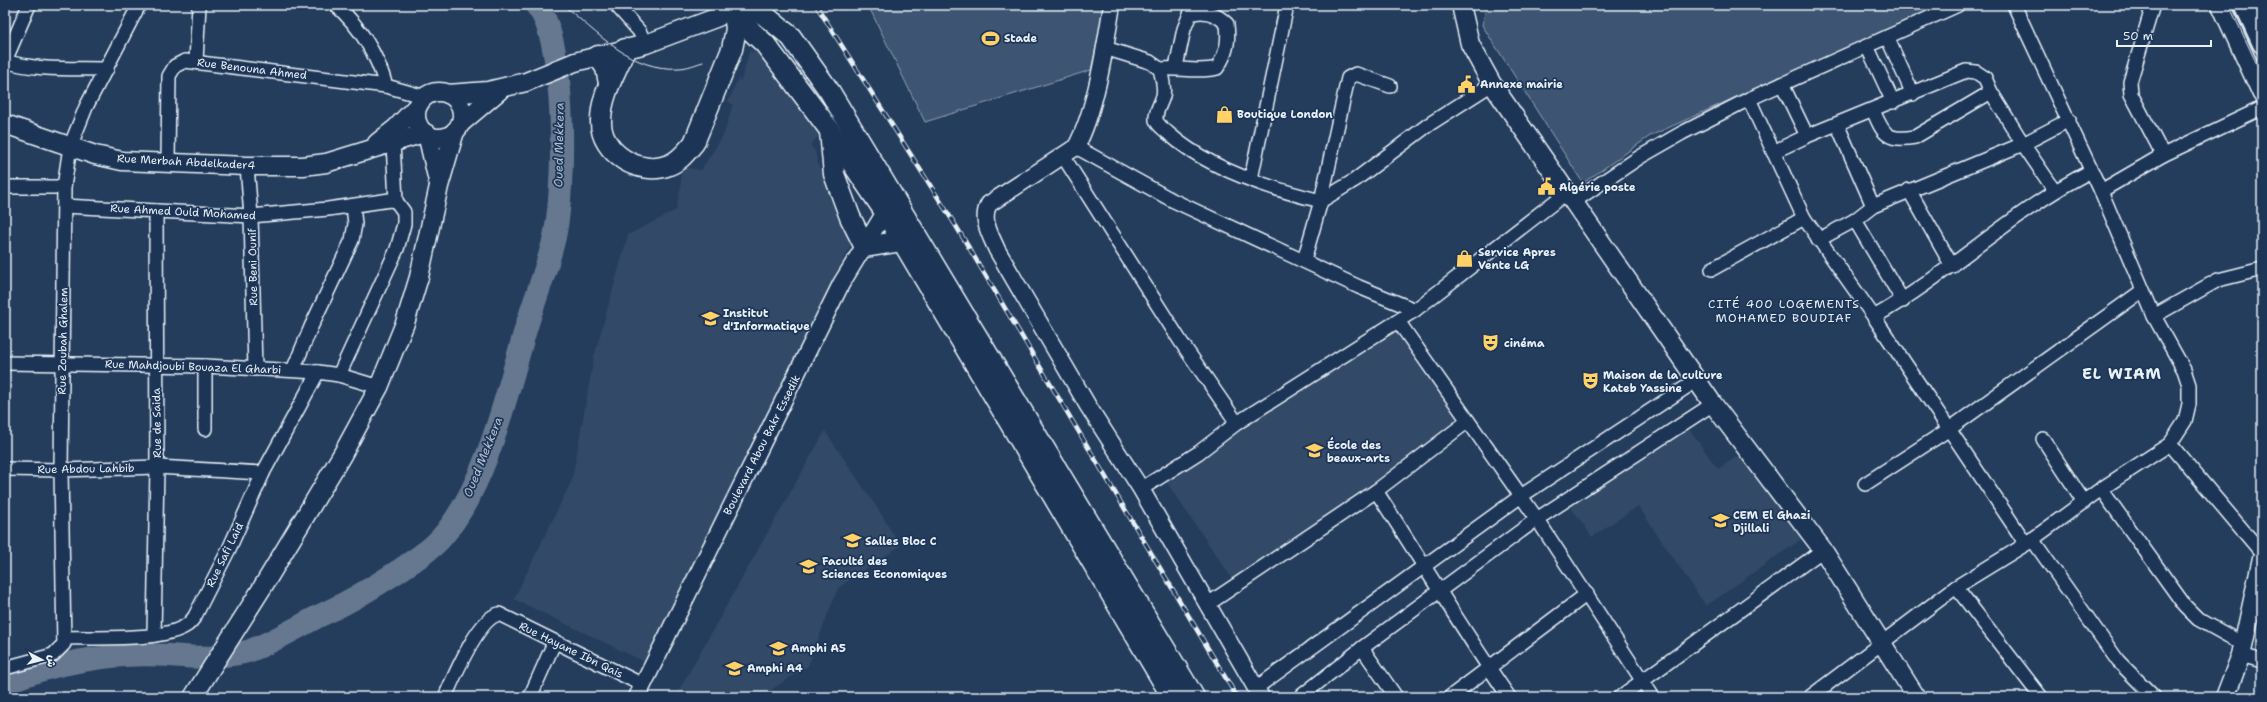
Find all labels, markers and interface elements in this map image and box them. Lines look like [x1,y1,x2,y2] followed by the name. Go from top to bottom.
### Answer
[2117,22,2211,48] scale bar
[981,28,1001,48] sports icon: Stade
[2123,28,2153,44] text: 50 m
[1004,31,1038,46] place label: Stade
[196,55,308,83] street label: Rue Benouna Ahmed
[1457,74,1477,94] public building icon: Annexe mairie
[1480,77,1563,92] place label: Annexe mairie
[550,102,568,188] water label: Oued Mekkera
[1214,104,1234,124] shop icon: Boutique London
[1237,107,1333,122] place label: Boutique London
[117,151,256,173] street label: Rue Merbah Abdelkader4
[1536,177,1556,197] public building icon: Algérie poste
[1559,180,1636,195] place label: Algérie poste
[110,201,256,223] street label: Rue Ahmed Ould Mohamed
[245,227,261,306] street label: Rue Beni Ounif
[1478,245,1556,273] place label: Service Apres Vente LG
[1455,248,1475,268] shop icon: Service Apres Vente LG
[55,287,71,395] street label: Rue Zoubah Ghalem
[1708,296,1860,326] district label: CITÉ 400 LOGEMENTS MOHAMED BOUDIAF
[723,306,810,334] place label: Institut d'Informatique
[700,309,720,329] school or university icon: Institut d'Informatique
[1481,333,1501,353] theatre icon: cinéma
[1504,336,1545,351] place label: cinéma
[104,356,282,378] street label: Rue Mahdjoubi Bouaza El Gharbi
[2082,364,2162,384] district label: EL WIAM
[1603,368,1723,396] place label: Maison de la culture Kateb Yassine
[1580,371,1600,391] theatre icon: Maison de la culture Kateb Yassine
[720,372,804,518] street label: Boulevard Abou Bakr Essedik
[149,388,165,458] street label: Rue de Saida
[460,415,506,499] water label: Oued Mekkera
[1327,437,1390,466] place label: École des beaux-arts
[1304,441,1324,461] school or university icon: École des beaux-arts
[37,461,135,477] street label: Rue Abdou Lahbib
[1733,508,1810,536] place label: CEM El Ghazi Djillali
[1710,511,1730,531] school or university icon: CEM El Ghazi Djillali
[203,520,247,590] street label: Rue Safi Laid
[842,531,862,551] school or university icon: Salles Bloc C
[865,534,937,549] place label: Salles Bloc C
[822,554,947,582] place label: Faculté des Sciences Economiques
[799,557,819,577] school or university icon: Faculté des Sciences Economiques
[516,618,626,682] street label: Rue Hayane Ibn Qais
[768,638,788,658] school or university icon: Amphi A5
[22,640,62,680] north arrow
[791,641,846,656] place label: Amphi A5
[43,654,60,668] text: ش
[724,658,744,678] school or university icon: Amphi A4
[747,661,803,676] place label: Amphi A4

